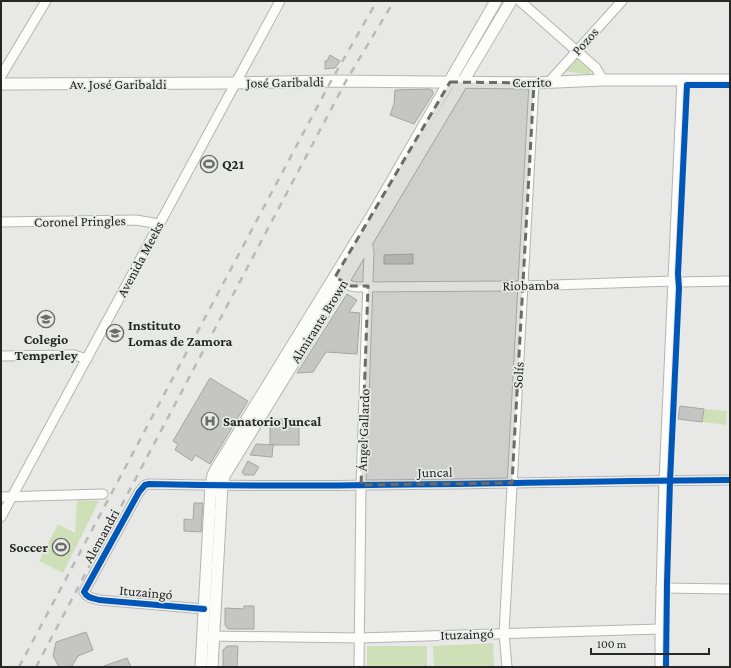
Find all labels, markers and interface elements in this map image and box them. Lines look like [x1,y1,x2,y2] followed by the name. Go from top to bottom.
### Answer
[568,24,602,58] street label: Pozos
[244,73,324,91] street label: José Garibaldi
[512,74,552,90] street label: Cerrito
[69,76,167,92] street label: Av. José Garibaldi
[199,154,219,174] sports icon: Q21
[222,156,244,172] place label: Q21
[34,212,126,230] street label: Coronel Pringles
[113,218,167,300] street label: Avenida Meeks
[287,276,351,366] street label: Almirante Brown
[502,276,560,293] street label: Riobamba
[36,309,56,329] school or university icon: Colegio Temperley
[128,317,233,349] place label: Instituto Lomas de Zamora
[105,323,125,343] school or university icon: Instituto Lomas de Zamora
[14,331,78,363] place label: Colegio Temperley
[509,361,527,389] street label: Solís
[354,388,372,472] street label: Ángel Gallardo
[200,411,220,431] hospital icon: Sanatorio Juncal
[223,413,321,429] place label: Sanatorio Juncal
[415,464,453,480] street label: Juncal
[80,506,122,566] street label: Alemandri
[51,537,71,557] sports icon: Soccer
[9,539,48,555] place label: Soccer
[119,582,173,602] street label: Ituzaingó
[440,625,494,643] street label: Ituzaingó
[591,630,709,656] scale bar
[597,637,627,651] text: 100 m

